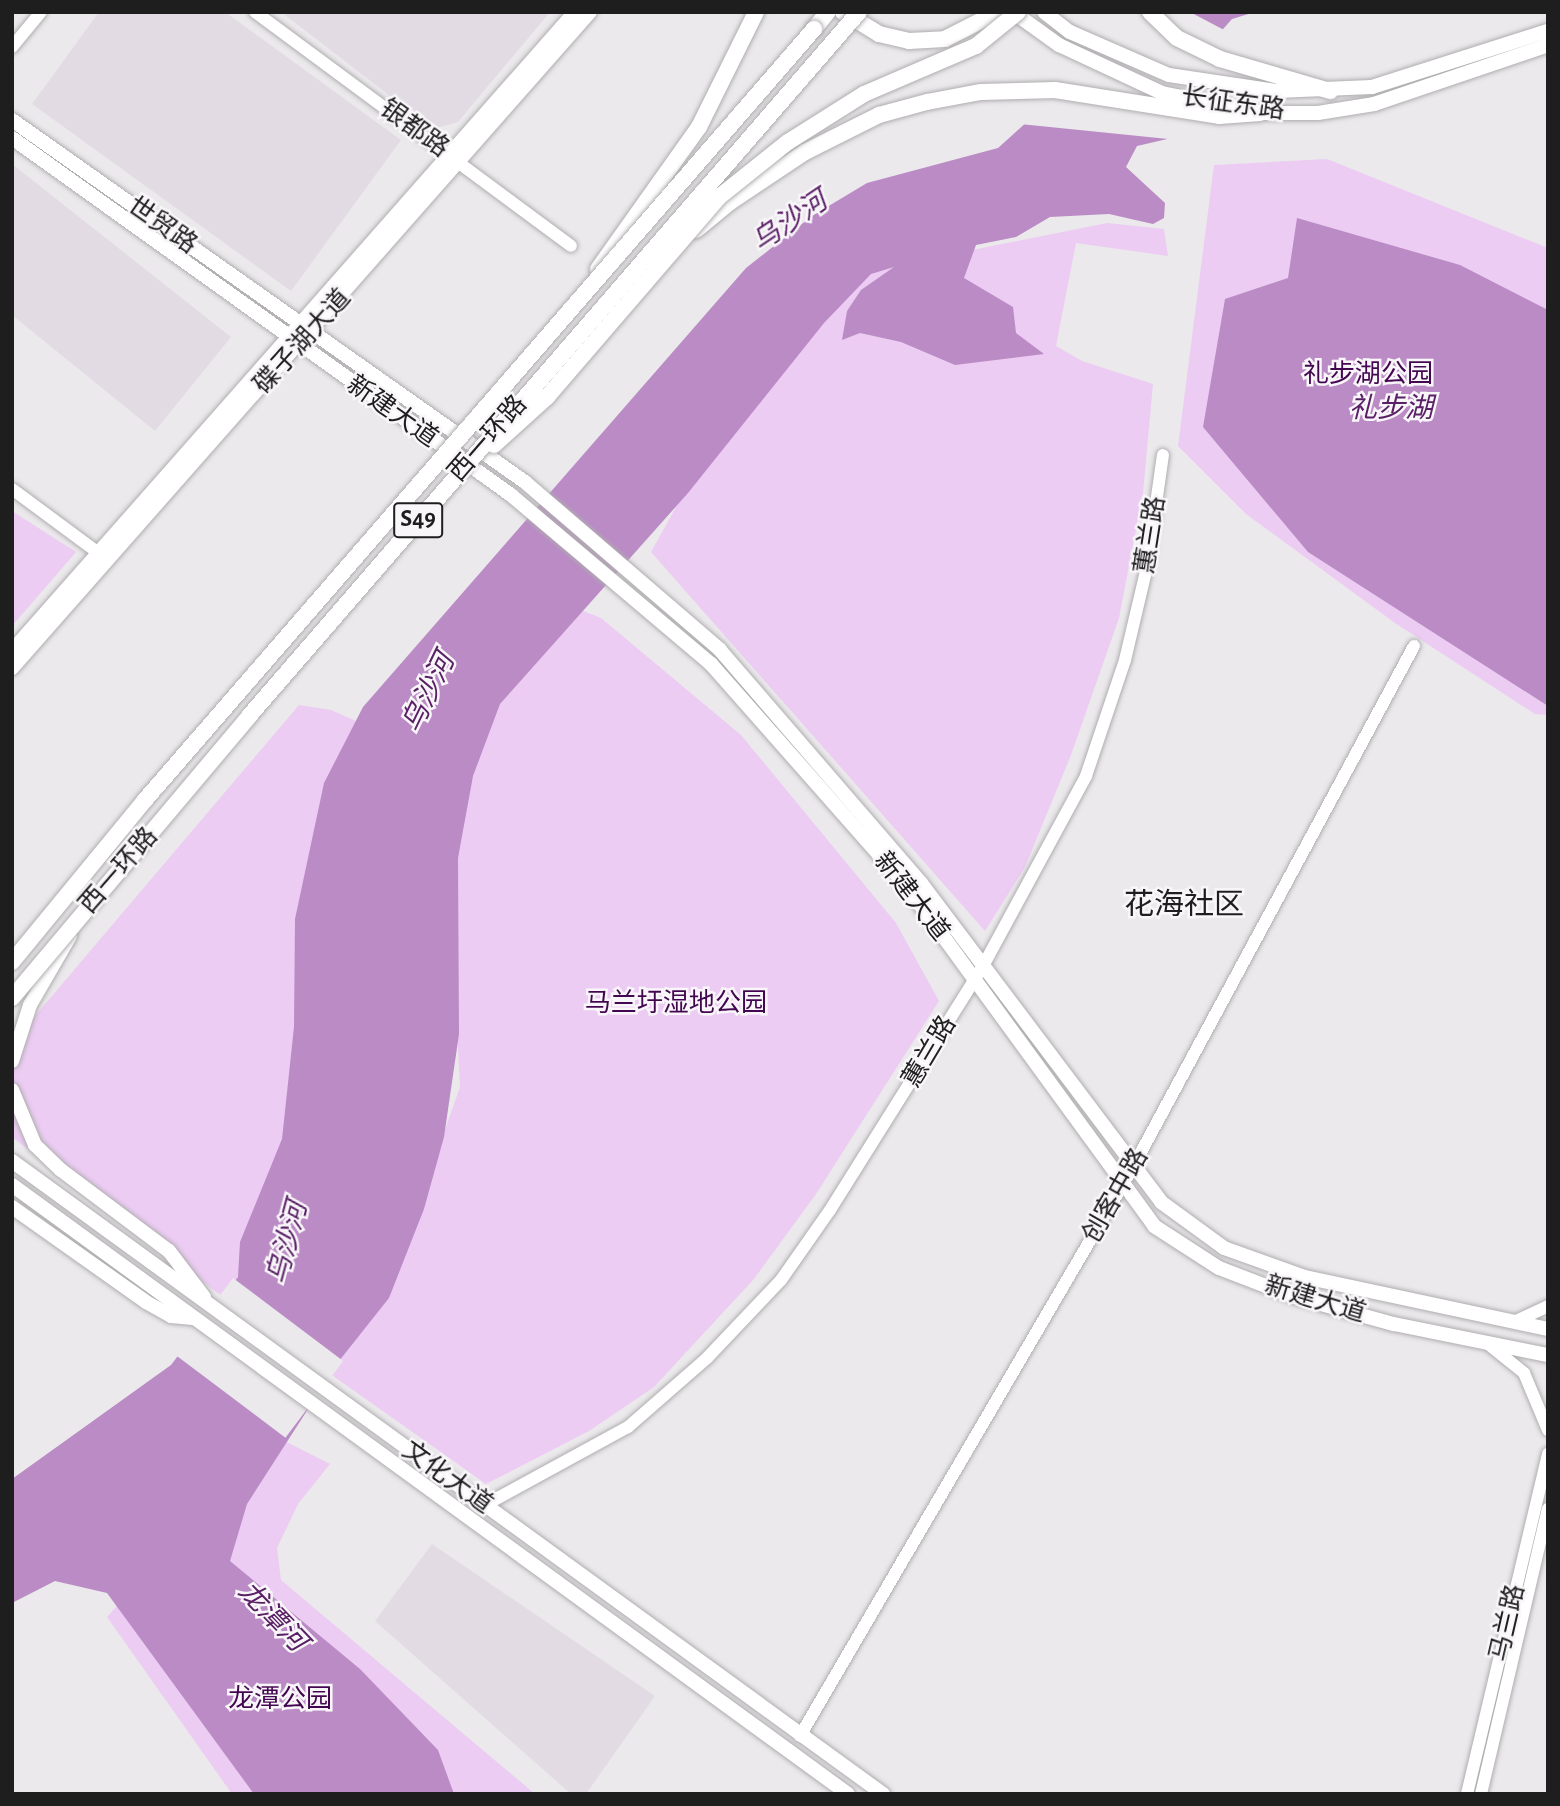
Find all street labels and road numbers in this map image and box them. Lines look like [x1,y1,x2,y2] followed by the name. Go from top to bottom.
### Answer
[1179,81,1287,127] street label: 长征东路
[373,93,455,165] street label: 银都路
[121,191,203,261] street label: 世贸路
[248,283,358,401] street label: 碟子湖大道
[340,369,444,455] street label: 新建大道
[442,390,534,488] street label: 西一环路
[1129,494,1173,576] street label: 蕙兰路
[392,500,444,540] road number: S49
[73,822,165,920] street label: 西一环路
[867,846,955,948] street label: 新建大道
[897,1011,963,1093] street label: 蕙兰路
[1076,1143,1156,1249] street label: 创客中路
[1261,1270,1369,1330] street label: 新建大道
[396,1435,498,1521] street label: 文化大道
[1484,1581,1532,1665] street label: 马兰路

